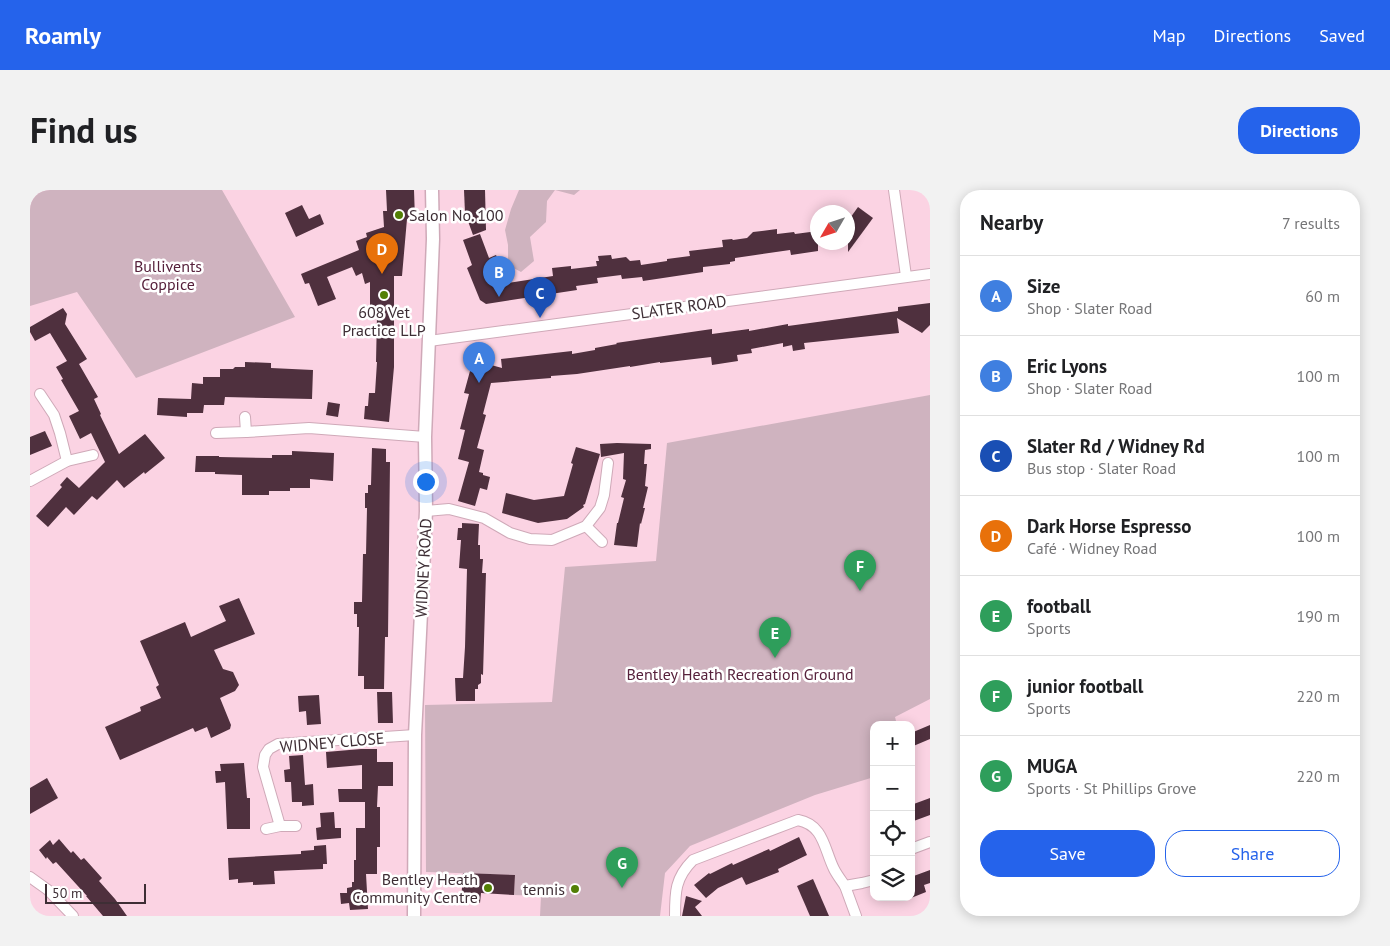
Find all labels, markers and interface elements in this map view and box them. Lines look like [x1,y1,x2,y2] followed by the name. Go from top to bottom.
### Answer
[25,20,101,51] text: Roamly
[1153,24,1185,47] text: Map
[1213,24,1291,47] text: Directions
[1319,24,1365,47] text: Saved
[30,107,138,153] text: Find us
[1238,107,1360,154] button: Directions
[409,205,504,225] place label: Salon No. 100
[810,205,855,250] north arrow
[393,209,405,221] marker: Salon No. 100
[980,209,1043,236] text: Nearby
[1282,213,1340,233] text: 7 results
[366,233,398,274] pin: D
[134,256,202,294] park label: Bullivents Coppice
[483,256,515,297] pin: B
[1027,274,1060,298] text: Size
[524,277,556,318] pin: C
[991,286,1001,306] text: A
[1305,286,1340,306] text: 60 m
[378,289,390,301] marker: 608 Vet Practice LLP
[630,290,728,324] street label: SLATER ROAD
[1027,298,1152,318] text: Shop · Slater Road
[342,302,426,340] place label: 608 Vet Practice LLP
[463,342,495,383] pin: A
[1027,354,1107,378] text: Eric Lyons
[991,366,1001,386] text: B
[1297,366,1340,386] text: 100 m
[1027,378,1152,398] text: Shop · Slater Road
[1027,434,1205,458] text: Slater Rd / Widney Rd
[992,446,1000,466] text: C
[1297,446,1340,466] text: 100 m
[1027,458,1176,478] text: Bus stop · Slater Road
[413,469,439,495] your location
[1027,514,1191,538] text: Dark Horse Espresso
[410,518,436,618] street label: WIDNEY ROAD
[991,526,1001,546] text: D
[1297,526,1340,546] text: 100 m
[1027,538,1157,558] text: Café · Widney Road
[844,550,876,591] pin: F
[1027,594,1091,618] text: football
[992,606,1000,626] text: E
[1297,606,1340,626] text: 190 m
[759,617,791,658] pin: E
[1027,618,1071,638] text: Sports
[626,664,854,684] park label: Bentley Heath Recreation Ground
[1027,674,1143,698] text: junior football
[992,686,1000,706] text: F
[1297,686,1340,706] text: 220 m
[1027,698,1071,718] text: Sports
[870,721,915,901] map controls
[870,721,915,766] button: +
[279,727,385,757] street label: WIDNEY CLOSE
[1027,754,1077,778] text: MUGA
[870,766,915,811] button: −
[991,766,1001,786] text: G
[1297,766,1340,786] text: 220 m
[1027,778,1196,798] text: Sports · St Phillips Grove
[870,811,915,856] button: locate
[980,830,1155,877] button: Save
[1165,830,1340,877] button: Share
[606,847,638,888] pin: G
[870,856,915,901] button: layers
[352,869,478,907] place label: Bentley Heath Community Centre
[523,879,565,899] place label: tennis
[45,881,146,904] scale bar
[482,882,494,894] marker: Bentley Heath Community Centre
[569,883,581,895] marker: tennis
[52,884,82,902] text: 50 m

